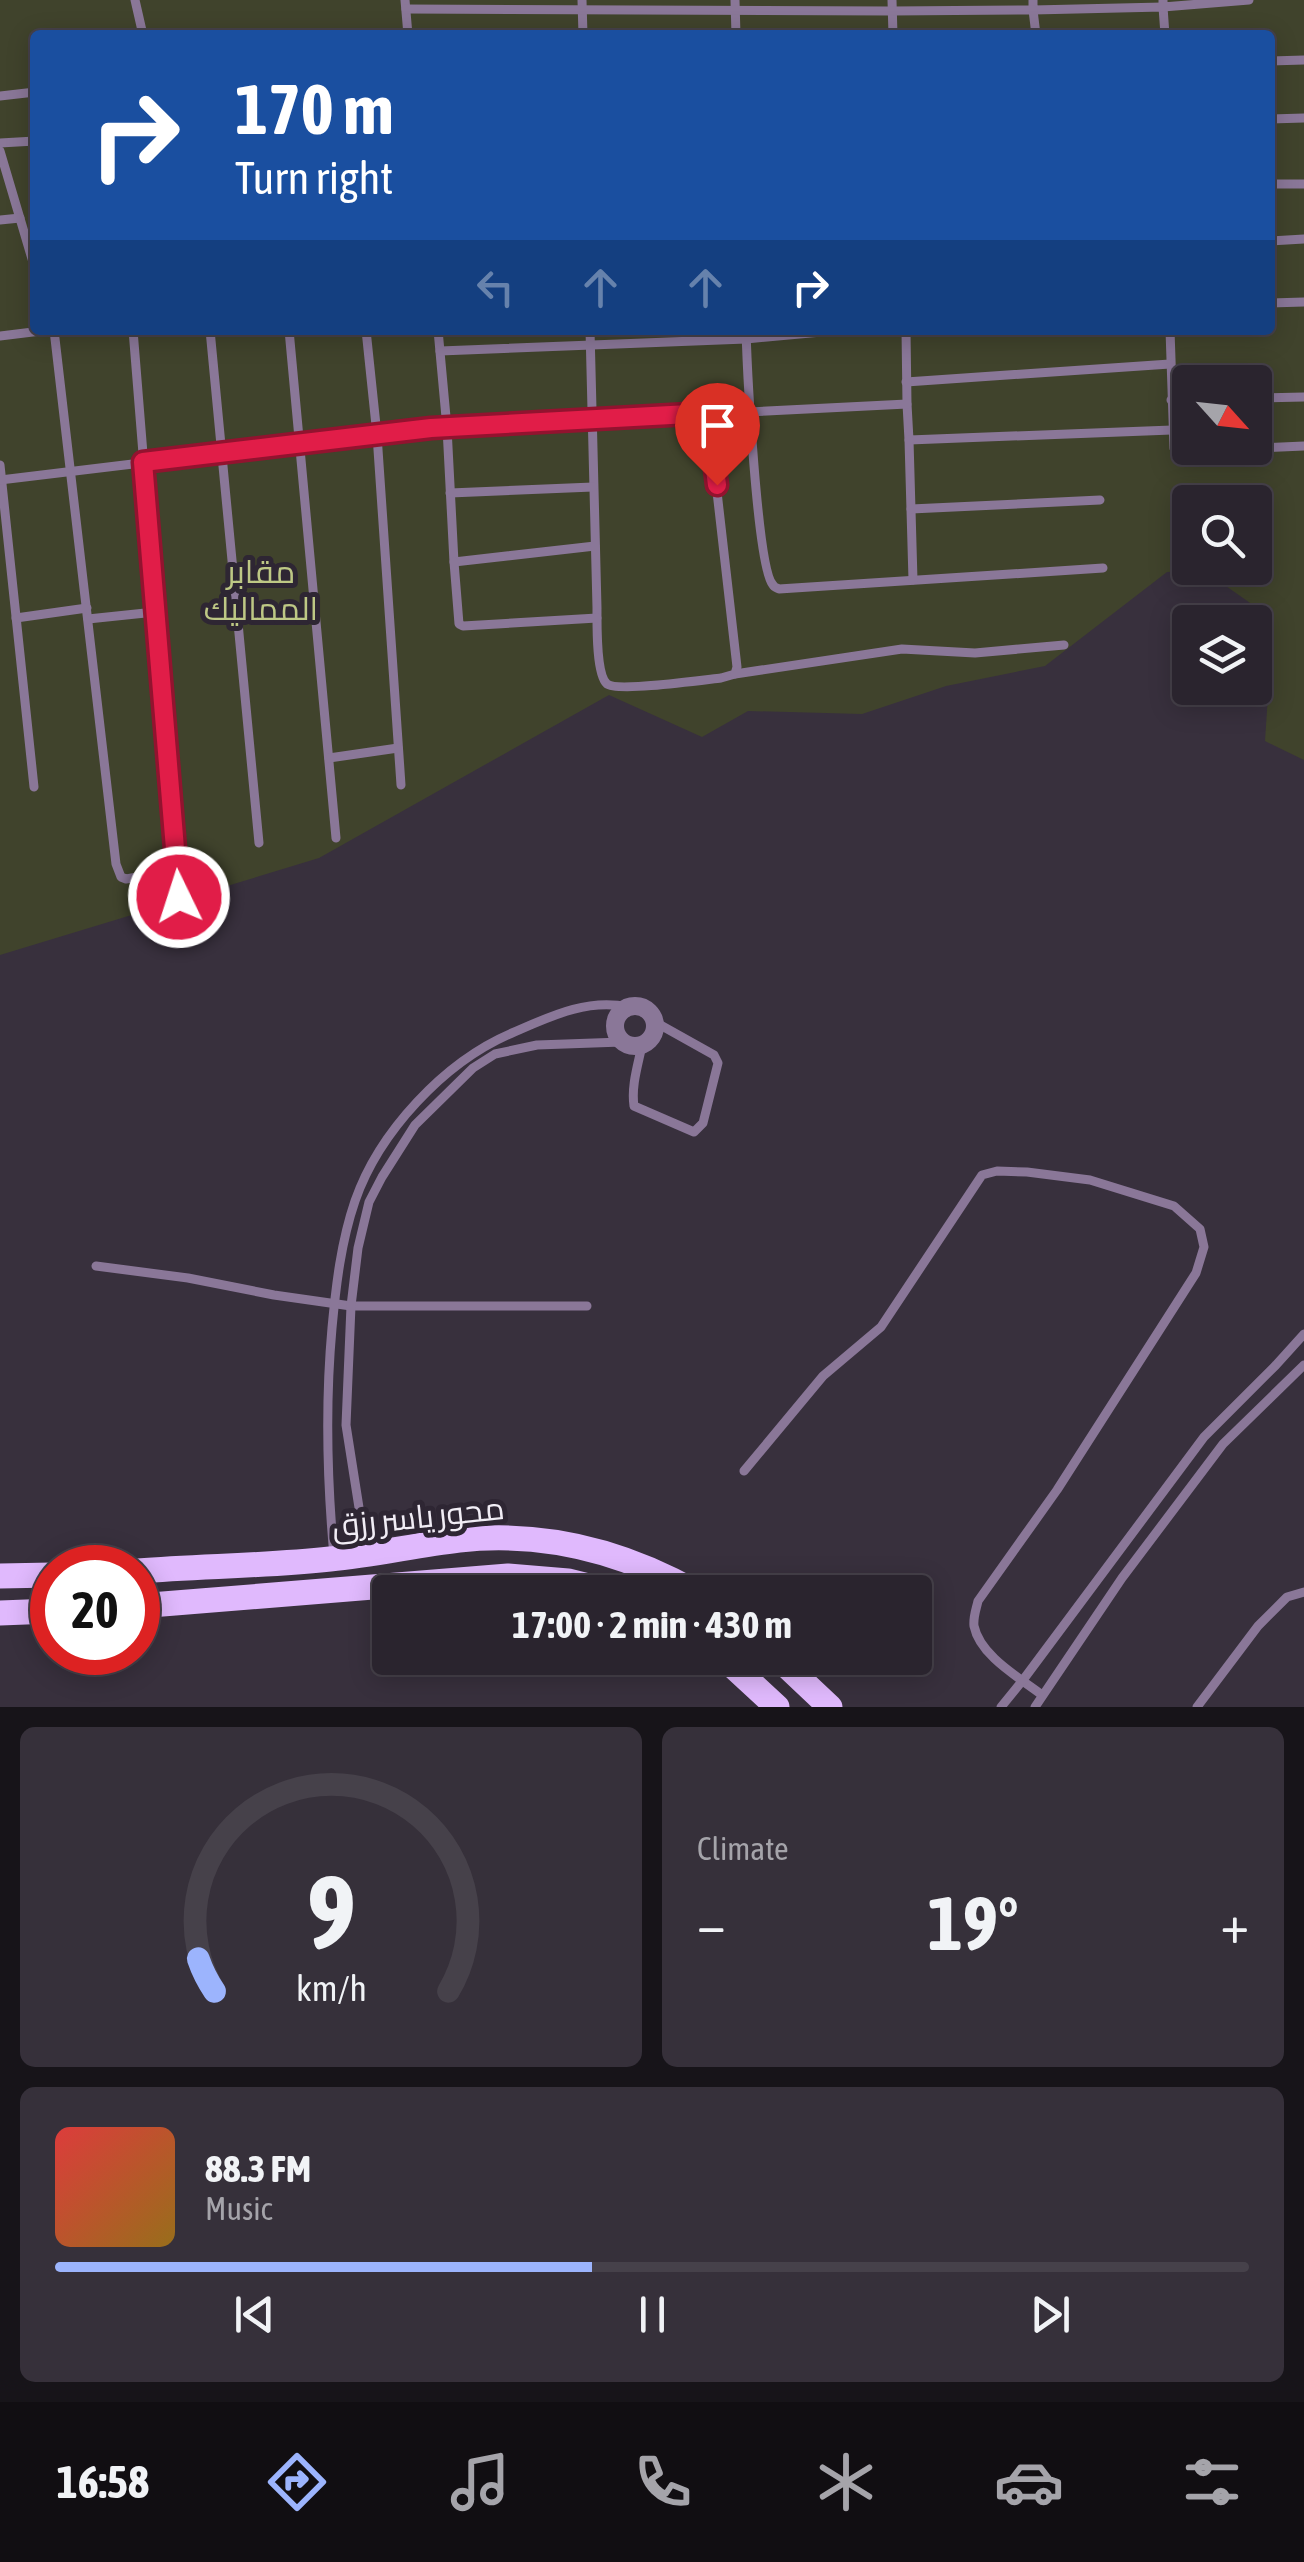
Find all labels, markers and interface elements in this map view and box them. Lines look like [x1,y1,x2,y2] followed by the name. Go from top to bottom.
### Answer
[235,69,394,149] text: 170 m
[70,70,200,200] icon: right
[235,152,393,204] text: Turn right
[468,260,523,315] icon: left
[573,260,628,315] icon: ahead
[678,260,733,315] icon: ahead
[783,260,838,315] icon: right
[1172,365,1272,465] north arrow
[1172,365,1272,705] map controls
[675,383,760,486] pin
[690,398,745,453] icon: arrive
[1172,485,1272,585] button: search
[204,553,318,627] park label: مقابر المماليك
[1172,605,1272,705] button: layers
[127,845,231,949] position arrow
[330,1489,506,1546] street label: محور ياسر رزق
[30,1545,160,1675] speed limit sign: 20
[512,1603,792,1646] text: 17:00 · 2 min · 430 m
[697,1830,789,1867] text: Climate
[307,1852,355,1971] text: 9
[927,1880,1019,1966] text: 19°
[697,1892,726,1955] text: −
[1220,1892,1249,1955] text: +
[296,1968,366,2009] text: km/h
[205,2147,311,2190] text: 88.3 FM
[205,2190,272,2227] text: Music
[227,2287,282,2342] icon: previous
[625,2287,680,2342] icon: pause
[1023,2287,1078,2342] icon: next
[262,2447,332,2517] icon: directions
[445,2447,515,2517] icon: music
[628,2447,698,2517] icon: phone
[811,2447,881,2517] icon: climate
[994,2447,1064,2517] icon: car
[1177,2447,1247,2517] icon: filters
[57,2456,149,2508] text: 16:58

